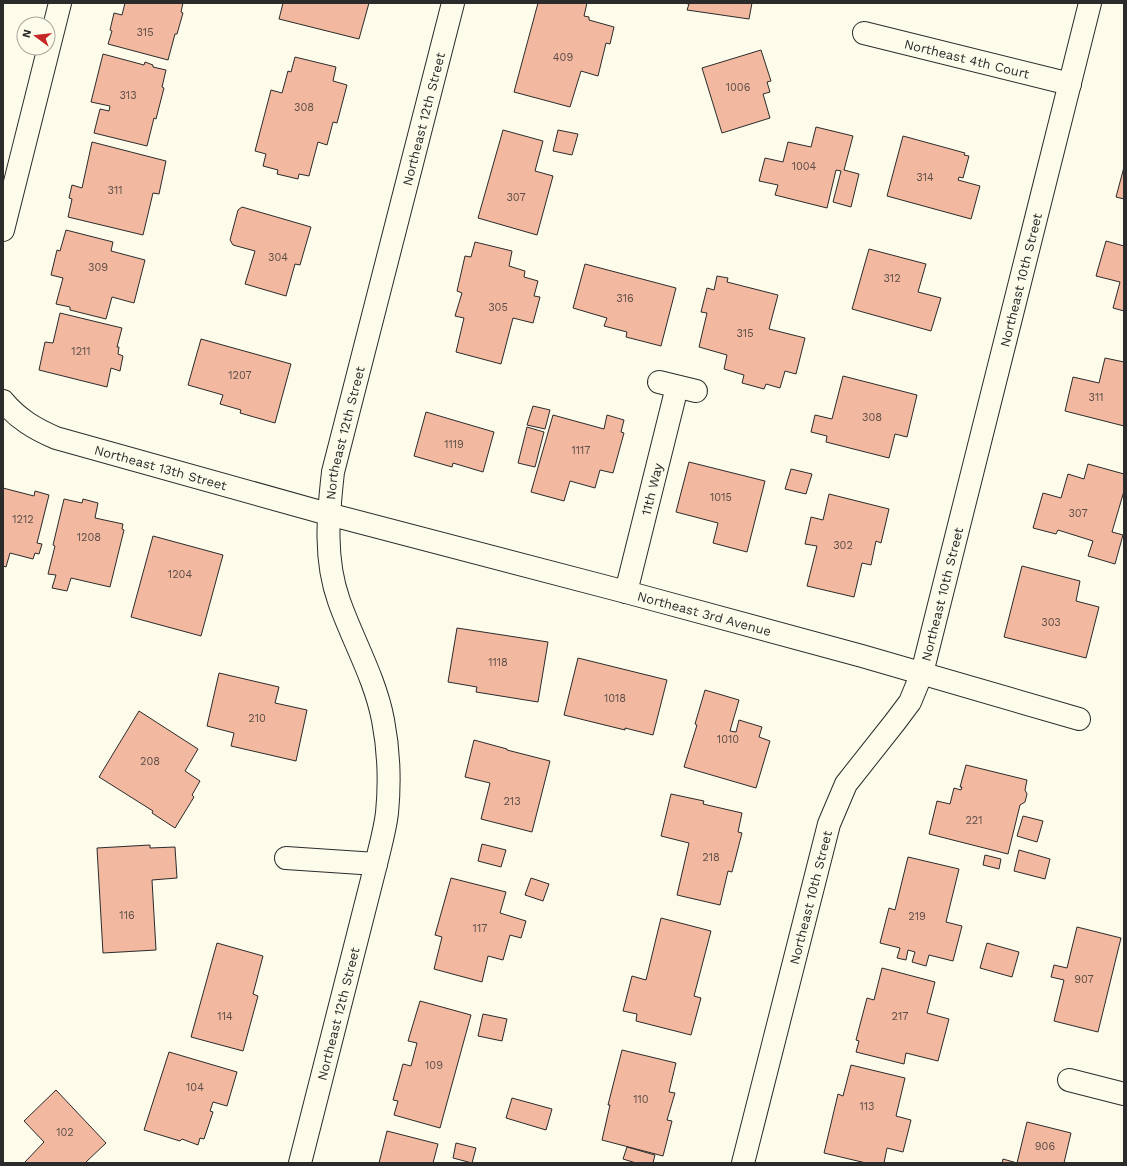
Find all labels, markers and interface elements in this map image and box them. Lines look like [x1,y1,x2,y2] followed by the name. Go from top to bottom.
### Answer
[16,16,56,56] north arrow
[136,26,154,39] house number: 315
[19,28,34,39] text: N
[903,36,1032,81] street label: Northeast 4th Court
[399,50,448,187] street label: Northeast 12th Street
[553,51,573,64] house number: 409
[726,81,751,94] house number: 1006
[119,89,137,102] house number: 313
[294,101,314,114] house number: 308
[792,160,817,173] house number: 1004
[916,171,934,184] house number: 314
[108,184,123,197] house number: 311
[506,191,526,204] house number: 307
[997,211,1045,348] street label: Northeast 10th Street
[268,251,288,264] house number: 304
[88,261,108,274] house number: 309
[883,272,901,285] house number: 312
[616,292,634,305] house number: 316
[488,301,508,314] house number: 305
[736,327,754,340] house number: 315
[71,345,91,358] house number: 1211
[323,364,367,501] street label: Northeast 12th Street
[228,369,252,382] house number: 1207
[1089,391,1104,404] house number: 311
[862,411,882,424] house number: 308
[444,438,464,451] house number: 1119
[93,442,229,493] street label: Northeast 13th Street
[571,444,591,457] house number: 1117
[638,461,665,517] street label: 11th Way
[710,491,732,504] house number: 1015
[1068,507,1088,520] house number: 307
[12,513,34,526] house number: 1212
[918,525,966,663] street label: Northeast 10th Street
[77,531,101,544] house number: 1208
[833,539,853,552] house number: 302
[168,568,192,581] house number: 1204
[636,588,773,639] street label: Northeast 3rd Avenue
[1041,616,1061,629] house number: 303
[488,656,508,669] house number: 1118
[604,692,626,705] house number: 1018
[248,712,266,725] house number: 210
[717,733,739,746] house number: 1010
[140,755,160,768] house number: 208
[503,795,521,808] house number: 213
[965,814,983,827] house number: 221
[786,828,835,966] street label: Northeast 10th Street
[702,851,720,864] house number: 218
[119,909,135,922] house number: 116
[908,910,926,923] house number: 219
[473,922,487,935] house number: 117
[314,945,362,1082] street label: Northeast 12th Street
[1074,973,1094,986] house number: 907
[217,1010,233,1023] house number: 114
[892,1010,908,1023] house number: 217
[425,1059,443,1072] house number: 109
[186,1081,204,1094] house number: 104
[633,1093,649,1106] house number: 110
[860,1100,875,1113] house number: 113
[56,1126,74,1139] house number: 102
[1035,1140,1055,1153] house number: 906

